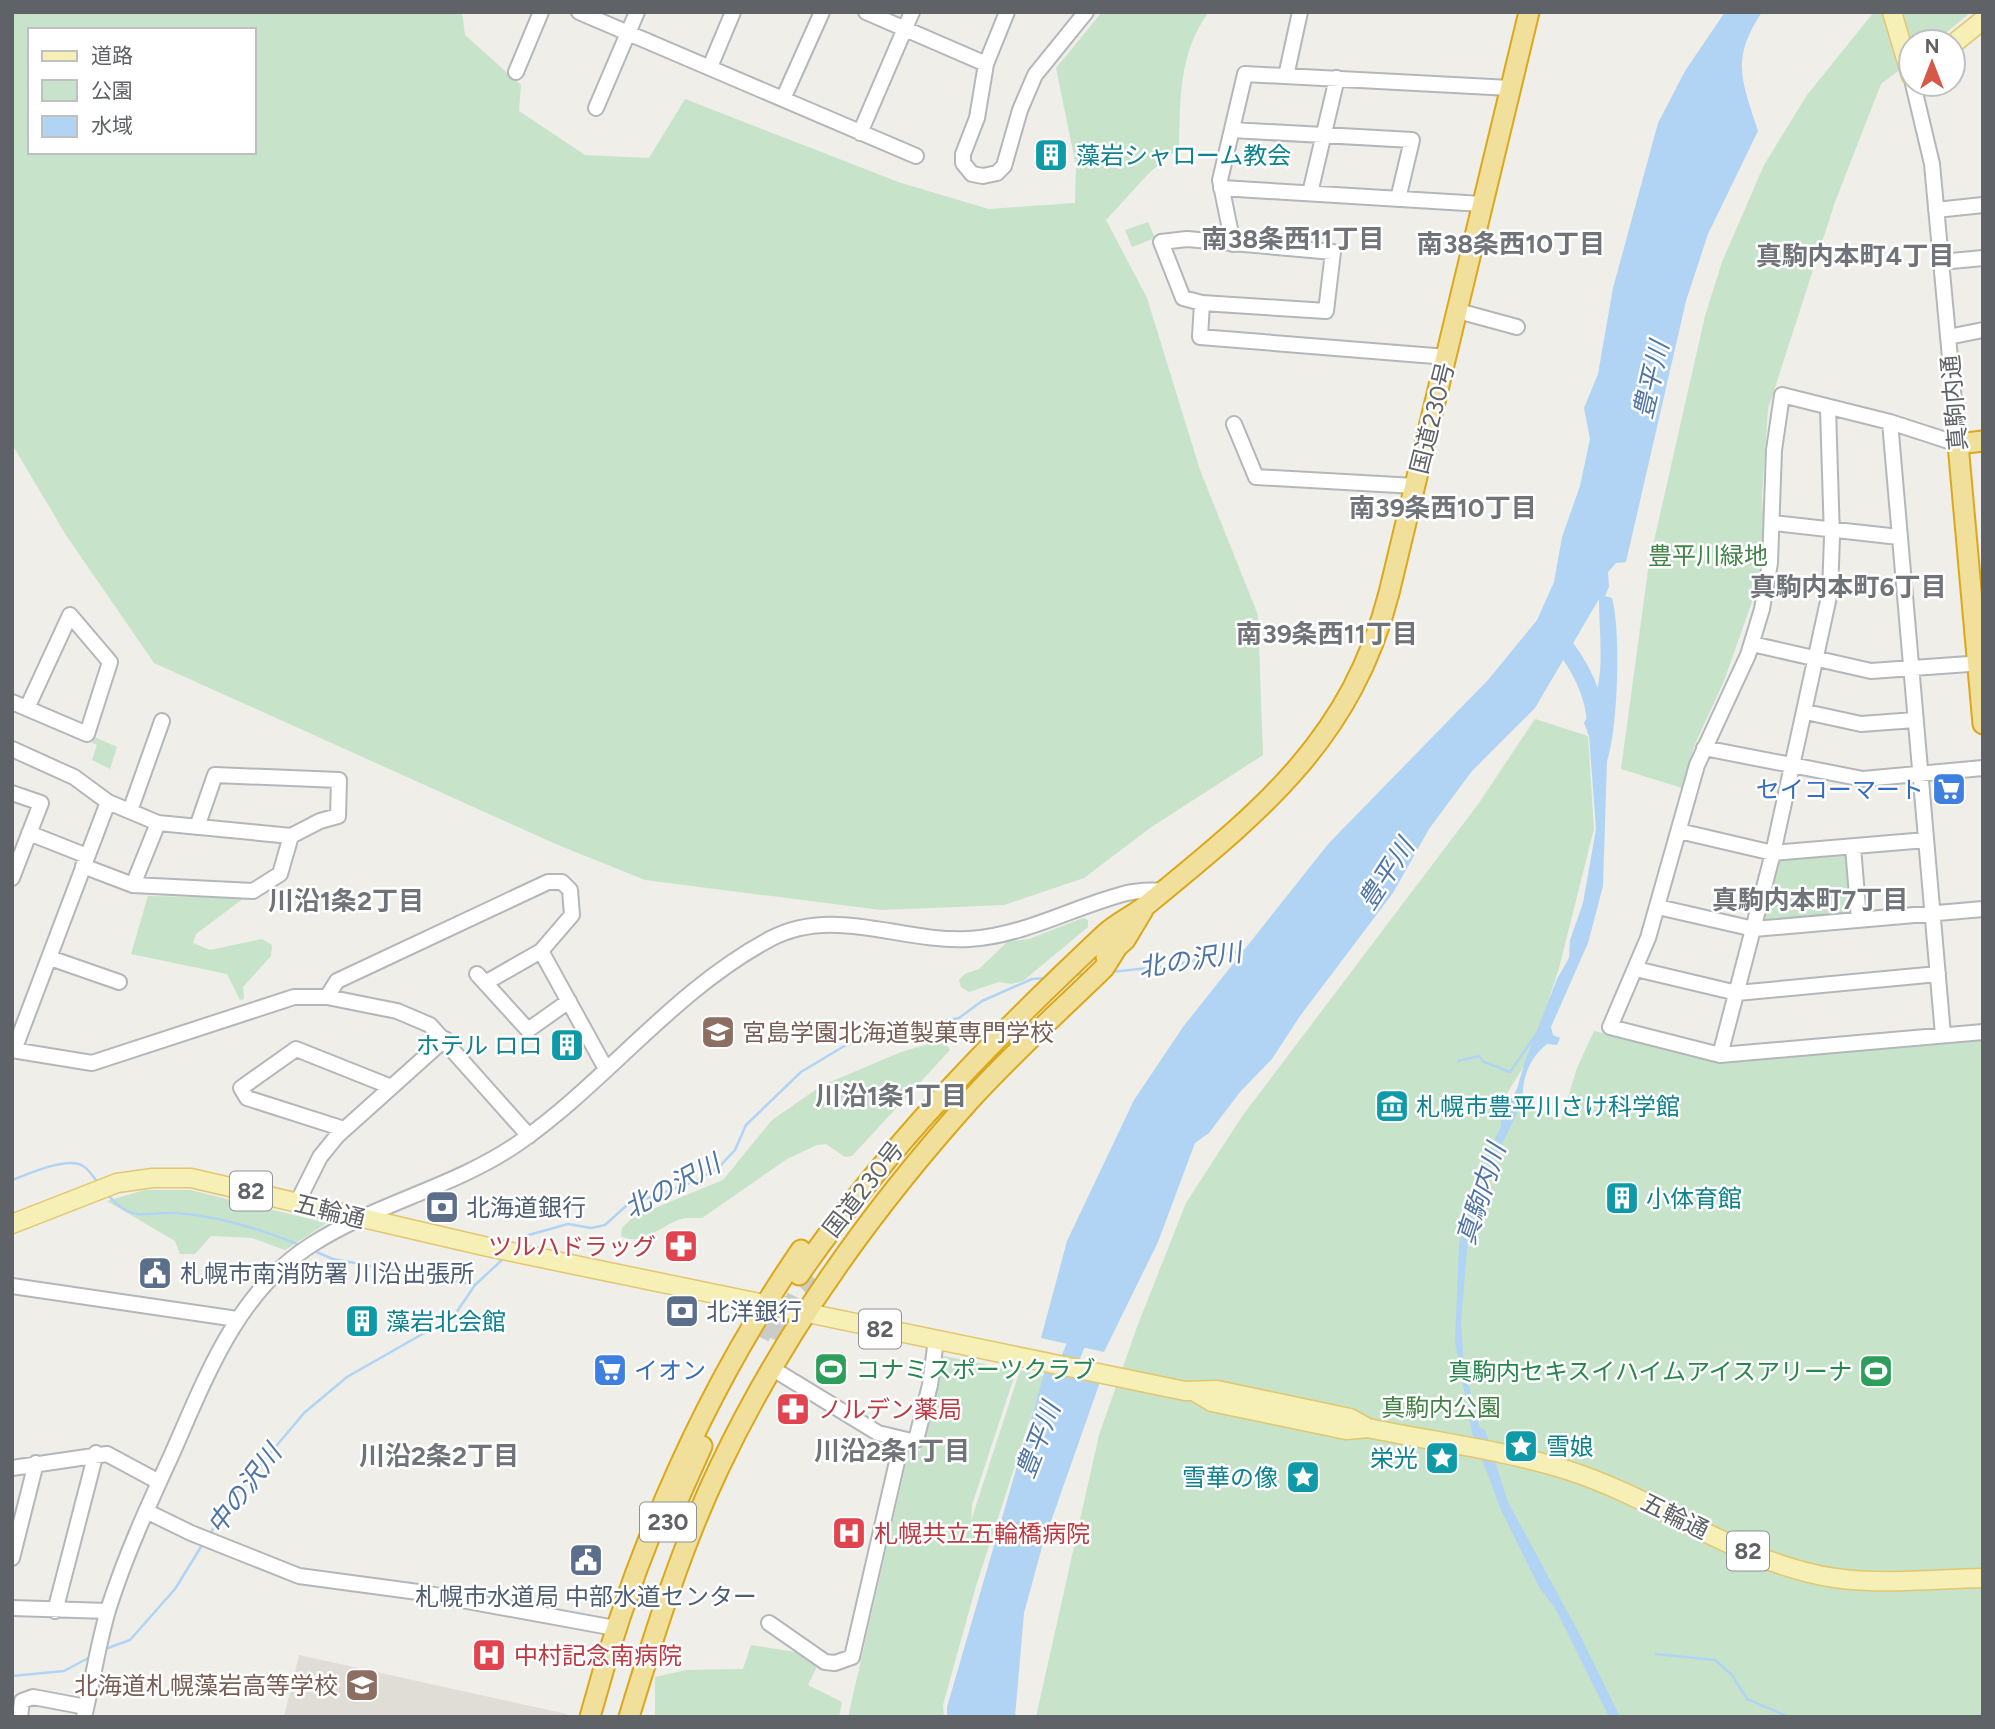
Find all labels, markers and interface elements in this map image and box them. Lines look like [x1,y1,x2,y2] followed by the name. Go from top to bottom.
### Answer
[28,28,256,154] legend
[1897,28,1967,98] north arrow
[1925,35,1939,58] text: N
[91,43,133,68] text: 道路
[91,78,133,103] text: 公園
[91,113,133,138] text: 水域
[1032,136,1070,174] building icon: 藻岩シャローム教会
[1076,141,1291,170] place label: 藻岩シャローム教会
[1202,223,1384,255] district label: 南38条西11丁目
[1417,228,1605,260] district label: 南38条西10丁目
[1756,240,1954,272] district label: 真駒内本町4丁目
[1627,335,1676,422] water label: 豊平川
[1935,354,1973,452] street label: 真駒内通
[1404,359,1460,477] street label: 国道230号
[1349,492,1537,524] district label: 南39条西10丁目
[1648,541,1768,570] park label: 豊平川緑地
[1749,571,1947,603] district label: 真駒内本町6丁目
[1236,618,1418,650] district label: 南39条西11丁目
[1930,770,1968,808] supermarket icon: セイコーマート
[1756,775,1924,804] place label: セイコーマート
[1351,830,1422,915] water label: 豊平川
[1712,884,1908,916] district label: 真駒内本町7丁目
[268,885,424,917] district label: 川沿1条2丁目
[1136,936,1247,984] water label: 北の沢川
[699,1013,737,1051] school or university icon: 宮島学園北海道製菓専門学校
[742,1018,1054,1047] place label: 宮島学園北海道製菓専門学校
[548,1026,586,1064] building icon: ホテル ロロ
[416,1031,542,1060] place label: ホテル ロロ
[815,1080,967,1112] district label: 川沿1条1丁目
[1373,1087,1411,1125] museum icon: 札幌市豊平川さけ科学館
[1416,1092,1680,1121] place label: 札幌市豊平川さけ科学館
[817,1135,909,1243] street label: 国道230号
[1450,1137,1513,1248] water label: 真駒内川
[619,1146,728,1225] water label: 北の沢川
[230,1172,272,1210] road number: 82
[1603,1179,1641,1217] building icon: 小体育館
[1646,1184,1742,1213] place label: 小体育館
[292,1188,368,1234] street label: 五輪通
[423,1188,461,1226] bank icon: 北海道銀行
[466,1193,586,1222] place label: 北海道銀行
[662,1227,700,1265] pharmacy icon: ツルハドラッグ
[488,1232,656,1261] place label: ツルハドラッグ
[136,1254,174,1292] public building icon: 札幌市南消防署 川沿出張所
[180,1259,474,1288] place label: 札幌市南消防署 川沿出張所
[663,1292,701,1330] bank icon: 北洋銀行
[706,1297,802,1326] place label: 北洋銀行
[343,1302,381,1340] building icon: 藻岩北会館
[386,1307,506,1336] place label: 藻岩北会館
[859,1310,901,1348] road number: 82
[812,1350,850,1388] sports icon: コナミスポーツクラブ
[591,1351,629,1389] supermarket icon: イオン
[1857,1352,1895,1390] sports icon: 真駒内セキスイハイムアイスアリーナ
[856,1355,1096,1384] place label: コナミスポーツクラブ
[634,1356,706,1385] place label: イオン
[1448,1357,1852,1386] place label: 真駒内セキスイハイムアイスアリーナ
[774,1390,812,1428] pharmacy icon: ノルデン薬局
[1381,1393,1501,1422] park label: 真駒内公園
[818,1395,962,1424] place label: ノルデン薬局
[1009,1395,1068,1482] water label: 豊平川
[1502,1427,1540,1465] place icon: 雪娘
[1546,1432,1594,1461] place label: 雪娘
[200,1435,290,1540] water label: 中の沢川
[814,1435,970,1467] district label: 川沿2条1丁目
[1423,1439,1461,1477] place icon: 栄光
[359,1440,519,1472] district label: 川沿2条2丁目
[1370,1444,1418,1473] place label: 栄光
[1284,1458,1322,1496] place icon: 雪華の像
[1182,1463,1278,1492] place label: 雪華の像
[1636,1487,1714,1545] street label: 五輪通
[640,1502,696,1541] road number: 230
[830,1514,868,1552] hospital icon: 札幌共立五輪橋病院
[874,1519,1090,1548] place label: 札幌共立五輪橋病院
[1727,1532,1769,1570] road number: 82
[567,1541,605,1579] public building icon: 札幌市水道局 中部水道センター
[415,1582,757,1611] place label: 札幌市水道局 中部水道センター
[470,1636,508,1674] hospital icon: 中村記念南病院
[514,1641,682,1670] place label: 中村記念南病院
[343,1666,381,1704] school or university icon: 北海道札幌藻岩高等学校
[74,1671,338,1700] place label: 北海道札幌藻岩高等学校

